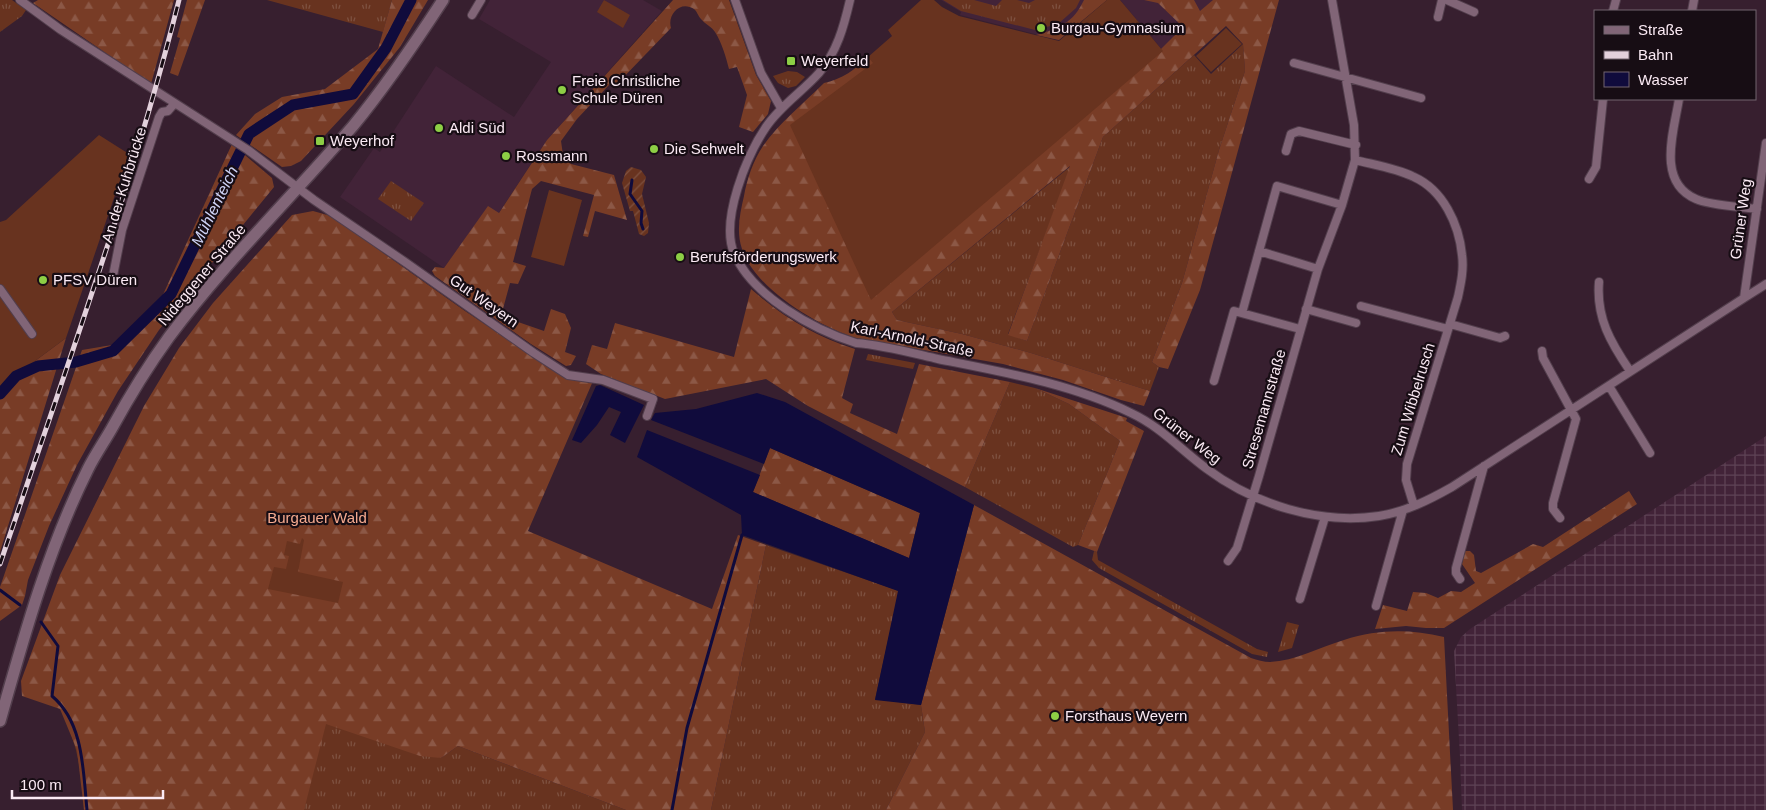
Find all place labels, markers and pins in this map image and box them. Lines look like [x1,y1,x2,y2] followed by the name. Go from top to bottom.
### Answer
[1051,19,1184,36] place label: Burgau-Gymnasium
[1035,22,1047,34] marker: Burgau-Gymnasium
[801,52,868,69] place label: Weyerfeld
[785,55,797,67] marker: Weyerfeld
[572,72,680,106] place label: Freie Christliche Schule Düren
[556,84,568,96] marker: Freie Christliche Schule Düren
[449,119,505,136] place label: Aldi Süd
[433,122,445,134] marker: Aldi Süd
[330,132,395,149] place label: Weyerhof
[314,135,326,147] marker: Weyerhof
[664,140,745,157] place label: Die Sehwelt
[648,143,660,155] marker: Die Sehwelt
[516,147,588,164] place label: Rossmann
[500,150,512,162] marker: Rossmann
[690,248,837,265] place label: Berufsförderungswerk
[674,251,686,263] marker: Berufsförderungswerk
[53,271,137,288] place label: PFSV Düren
[37,274,49,286] marker: PFSV Düren
[1065,707,1187,724] place label: Forsthaus Weyern
[1049,710,1061,722] marker: Forsthaus Weyern

